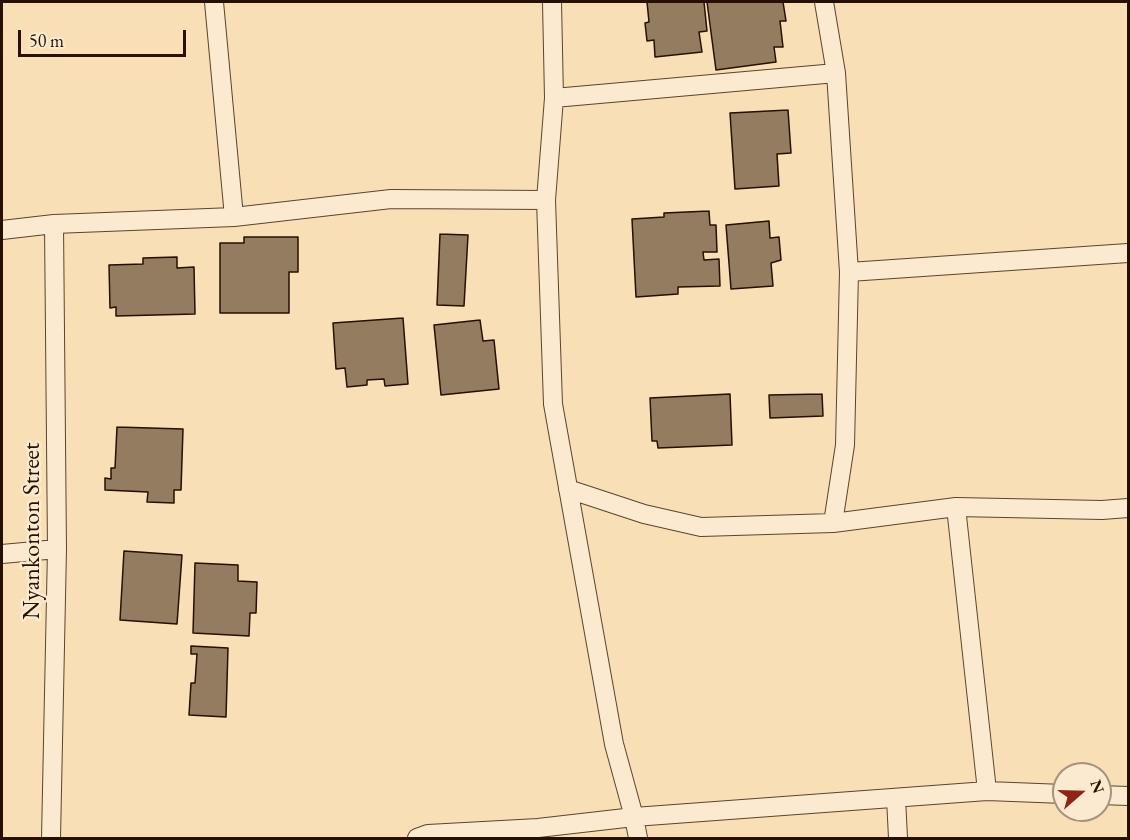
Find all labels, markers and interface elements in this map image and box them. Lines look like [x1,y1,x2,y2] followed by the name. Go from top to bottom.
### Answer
[21,18,189,56] scale bar
[29,29,64,52] text: 50 m
[18,443,46,619] street label: Nyankonton Street
[1052,762,1112,822] north arrow
[1085,777,1110,796] text: N

